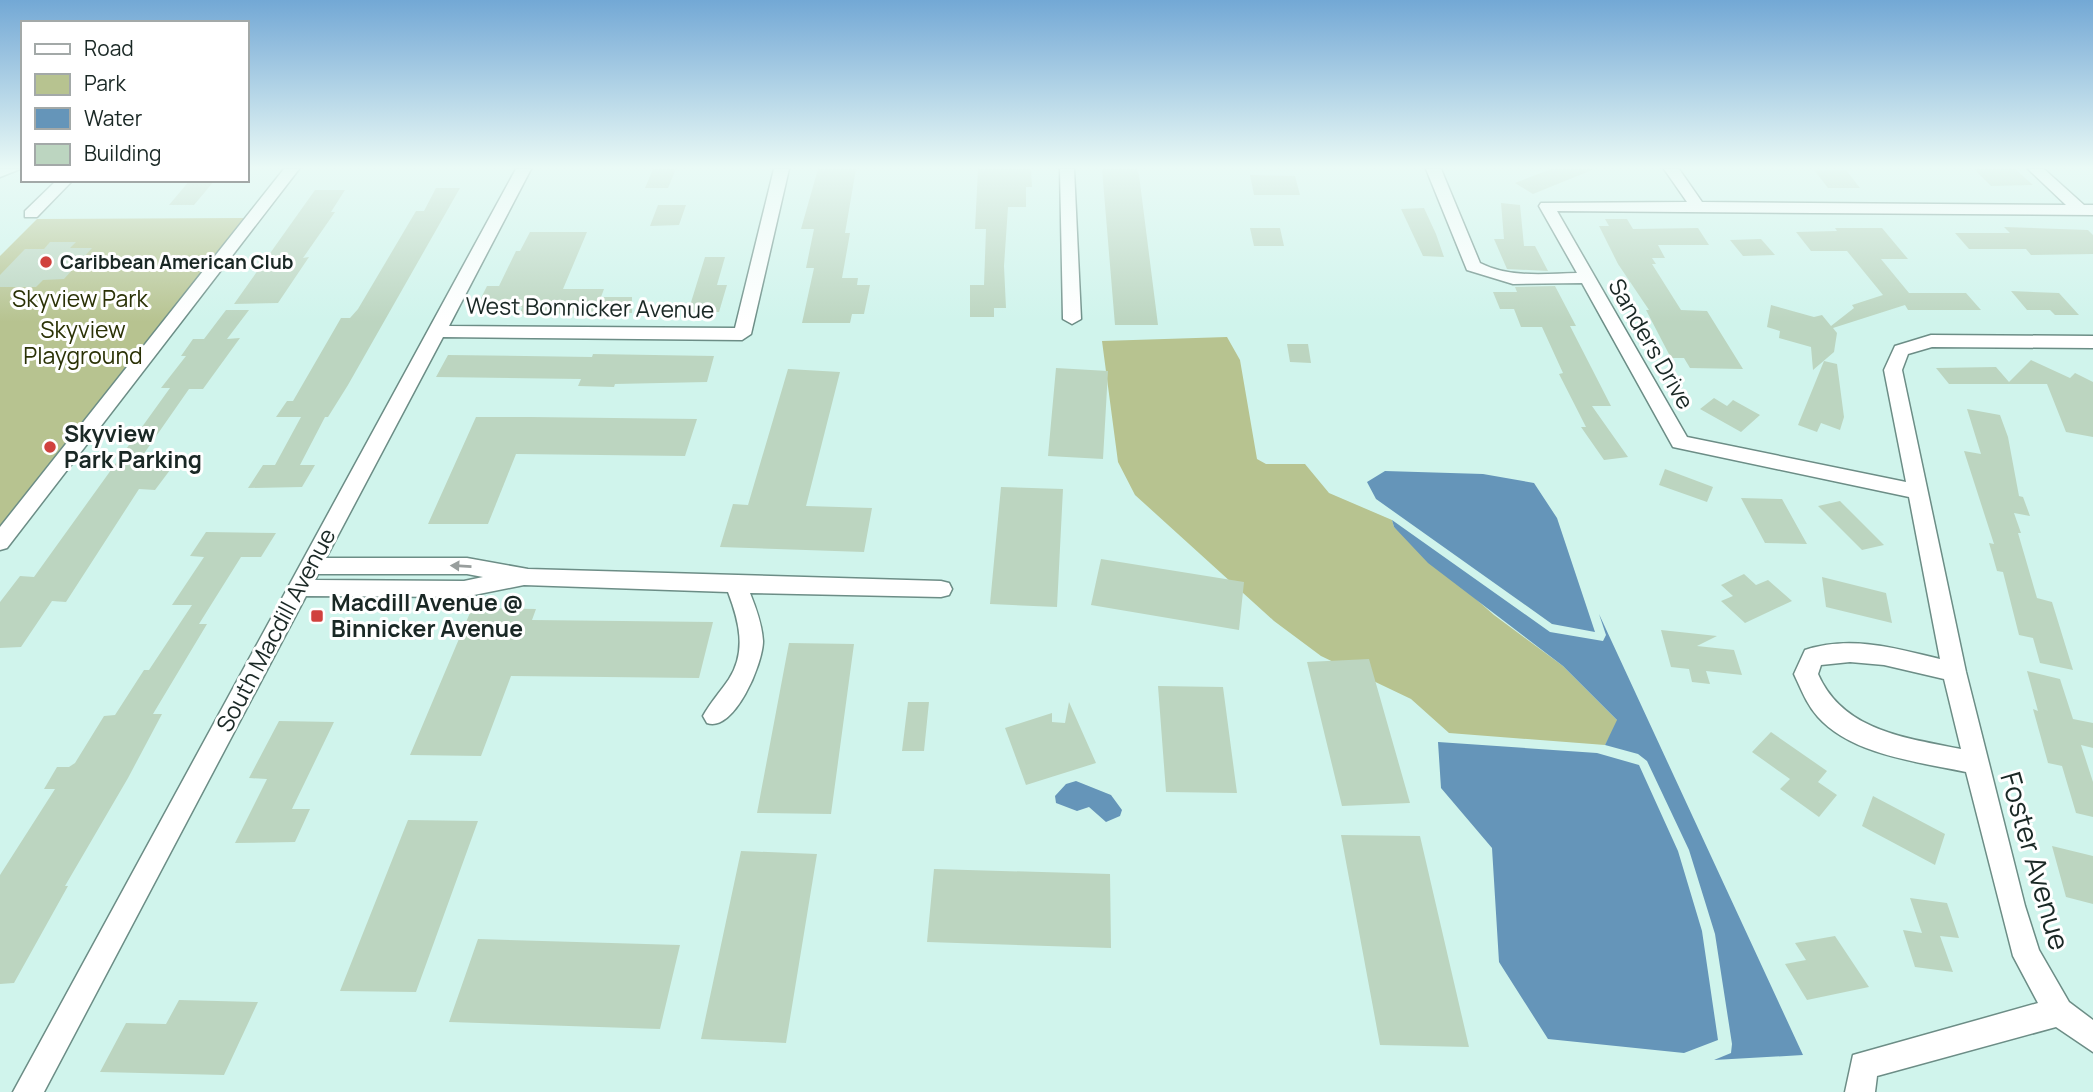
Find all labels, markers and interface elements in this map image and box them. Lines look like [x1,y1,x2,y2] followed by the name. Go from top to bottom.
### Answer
[21,21,248,182] legend
[84,34,134,62] text: Road
[84,69,126,97] text: Park
[84,104,143,132] text: Water
[84,139,161,167] text: Building
[60,249,294,275] place label: Caribbean American Club
[38,254,54,270] marker: Caribbean American Club
[1602,272,1702,415] street label: Sanders Drive
[12,282,149,314] park label: Skyview Park
[465,289,715,325] street label: West Bonnicker Avenue
[23,313,143,371] park label: Skyview Playground
[64,417,202,475] place label: Skyview Park Parking
[42,439,58,455] marker: Skyview Park Parking
[208,522,342,737] street label: South Macdill Avenue
[450,561,472,572] one-way arrow
[331,586,523,644] place label: Macdill Avenue @ Binnicker Avenue
[309,608,325,624] marker: Macdill Avenue @ Binnicker Avenue
[1992,767,2079,954] street label: Foster Avenue

